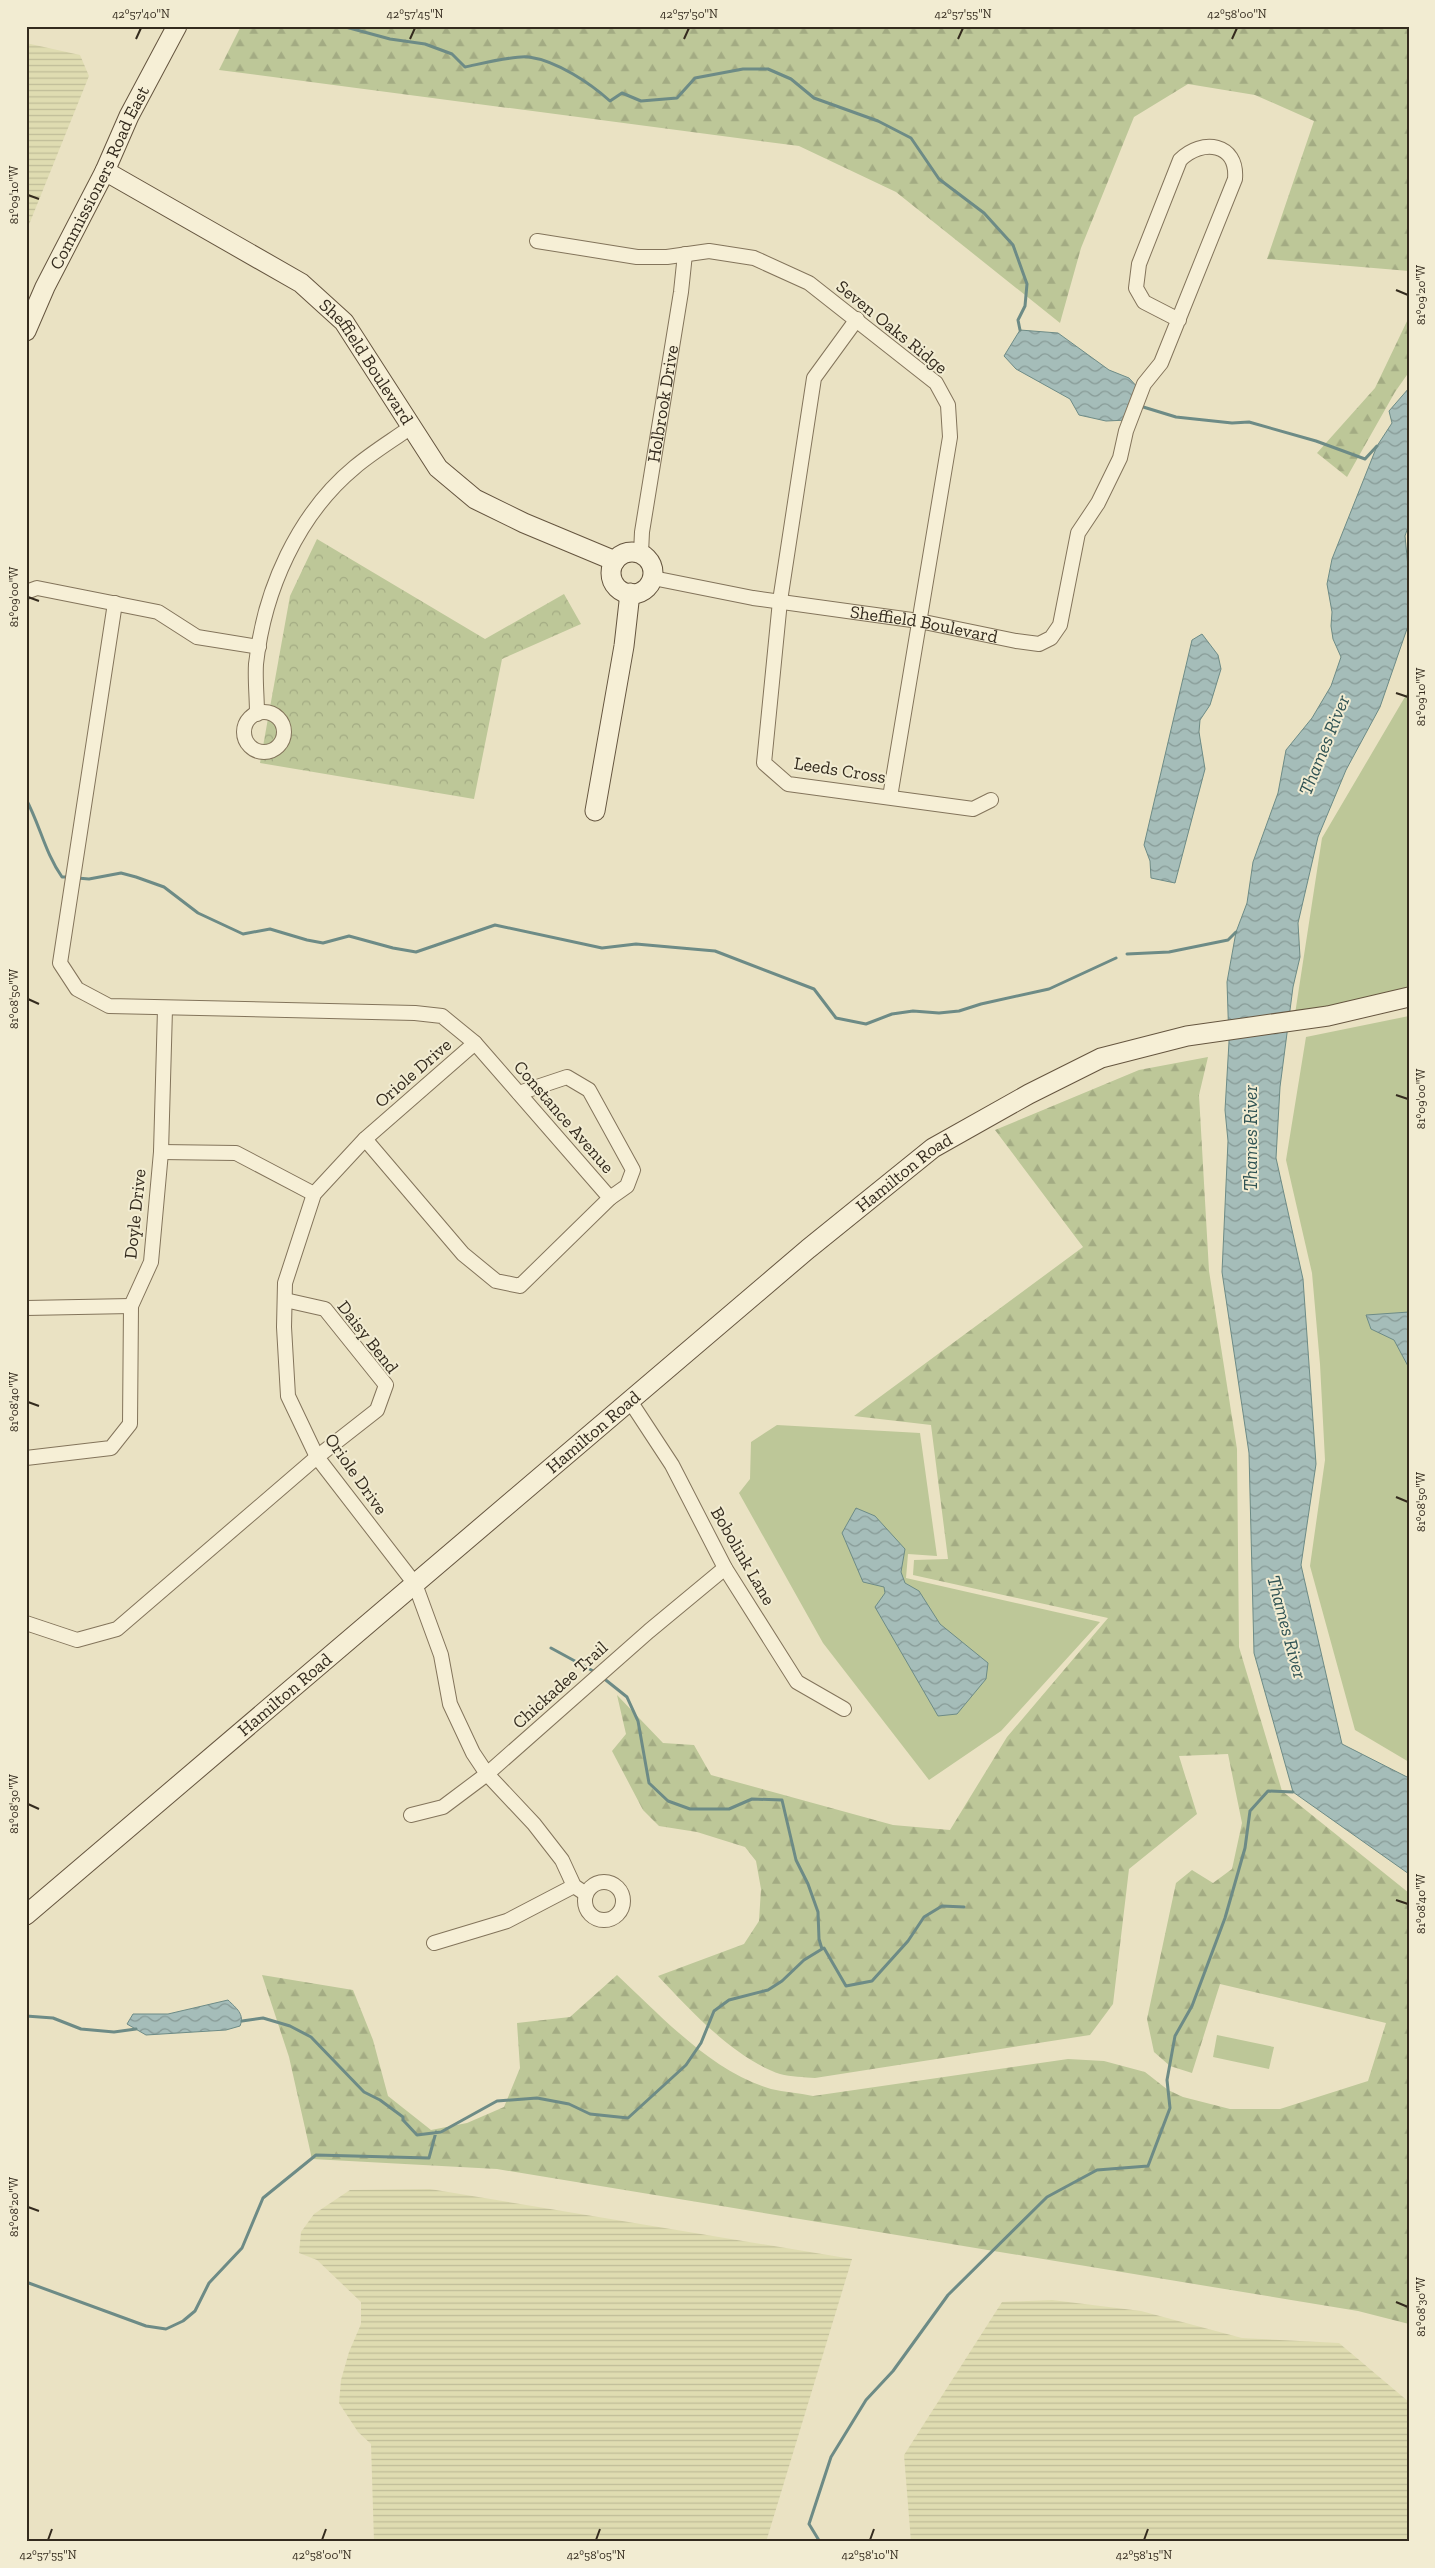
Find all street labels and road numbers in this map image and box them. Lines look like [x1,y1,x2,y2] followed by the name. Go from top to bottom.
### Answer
[45,82,154,273] street label: Commissioners Road East
[832,275,952,379] street label: Seven Oaks Ridge
[315,294,418,429] street label: Sheffield Boulevard
[642,343,683,464] street label: Holbrook Drive
[849,601,1000,648] street label: Sheffield Boulevard
[792,752,888,788] street label: Leeds Cross
[370,1034,456,1112] street label: Oriole Drive
[509,1056,619,1178] street label: Constance Avenue
[851,1128,956,1217] street label: Hamilton Road
[119,1168,151,1260] street label: Doyle Drive
[333,1296,403,1378] street label: Daisy Bend
[542,1386,645,1478] street label: Hamilton Road
[320,1429,392,1519] street label: Oriole Drive
[706,1503,780,1609] street label: Bobolink Lane
[508,1636,612,1734] street label: Chickadee Trail
[233,1648,336,1741] street label: Hamilton Road

